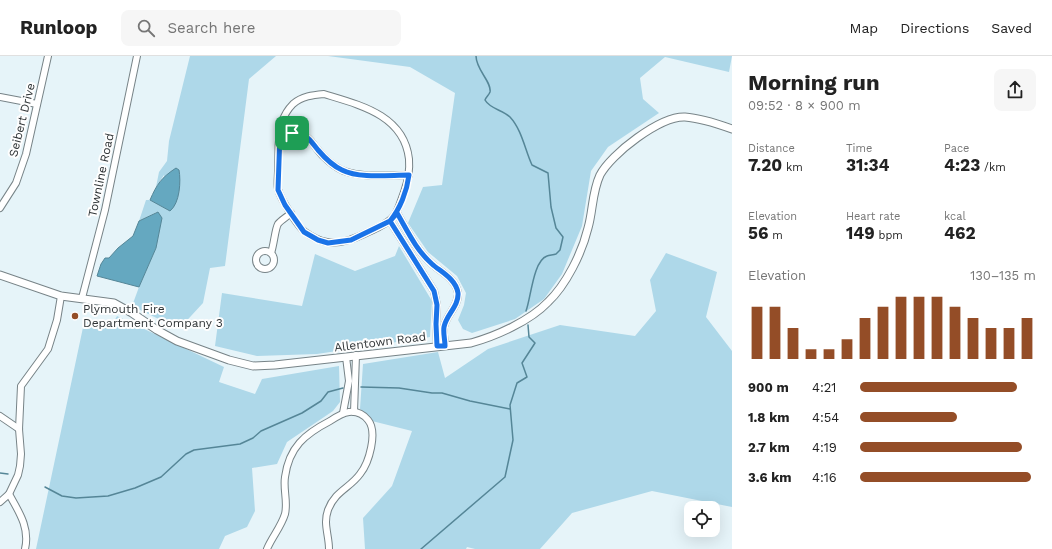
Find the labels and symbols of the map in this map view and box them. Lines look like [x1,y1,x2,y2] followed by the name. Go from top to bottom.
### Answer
[6,81,38,158] street label: Seibert Drive
[275,116,309,150] pin
[85,132,117,218] street label: Townline Road
[83,302,223,330] place label: Plymouth Fire Department Company 3
[70,311,80,321] marker: Plymouth Fire Department Company 3
[333,329,427,355] street label: Allentown Road

